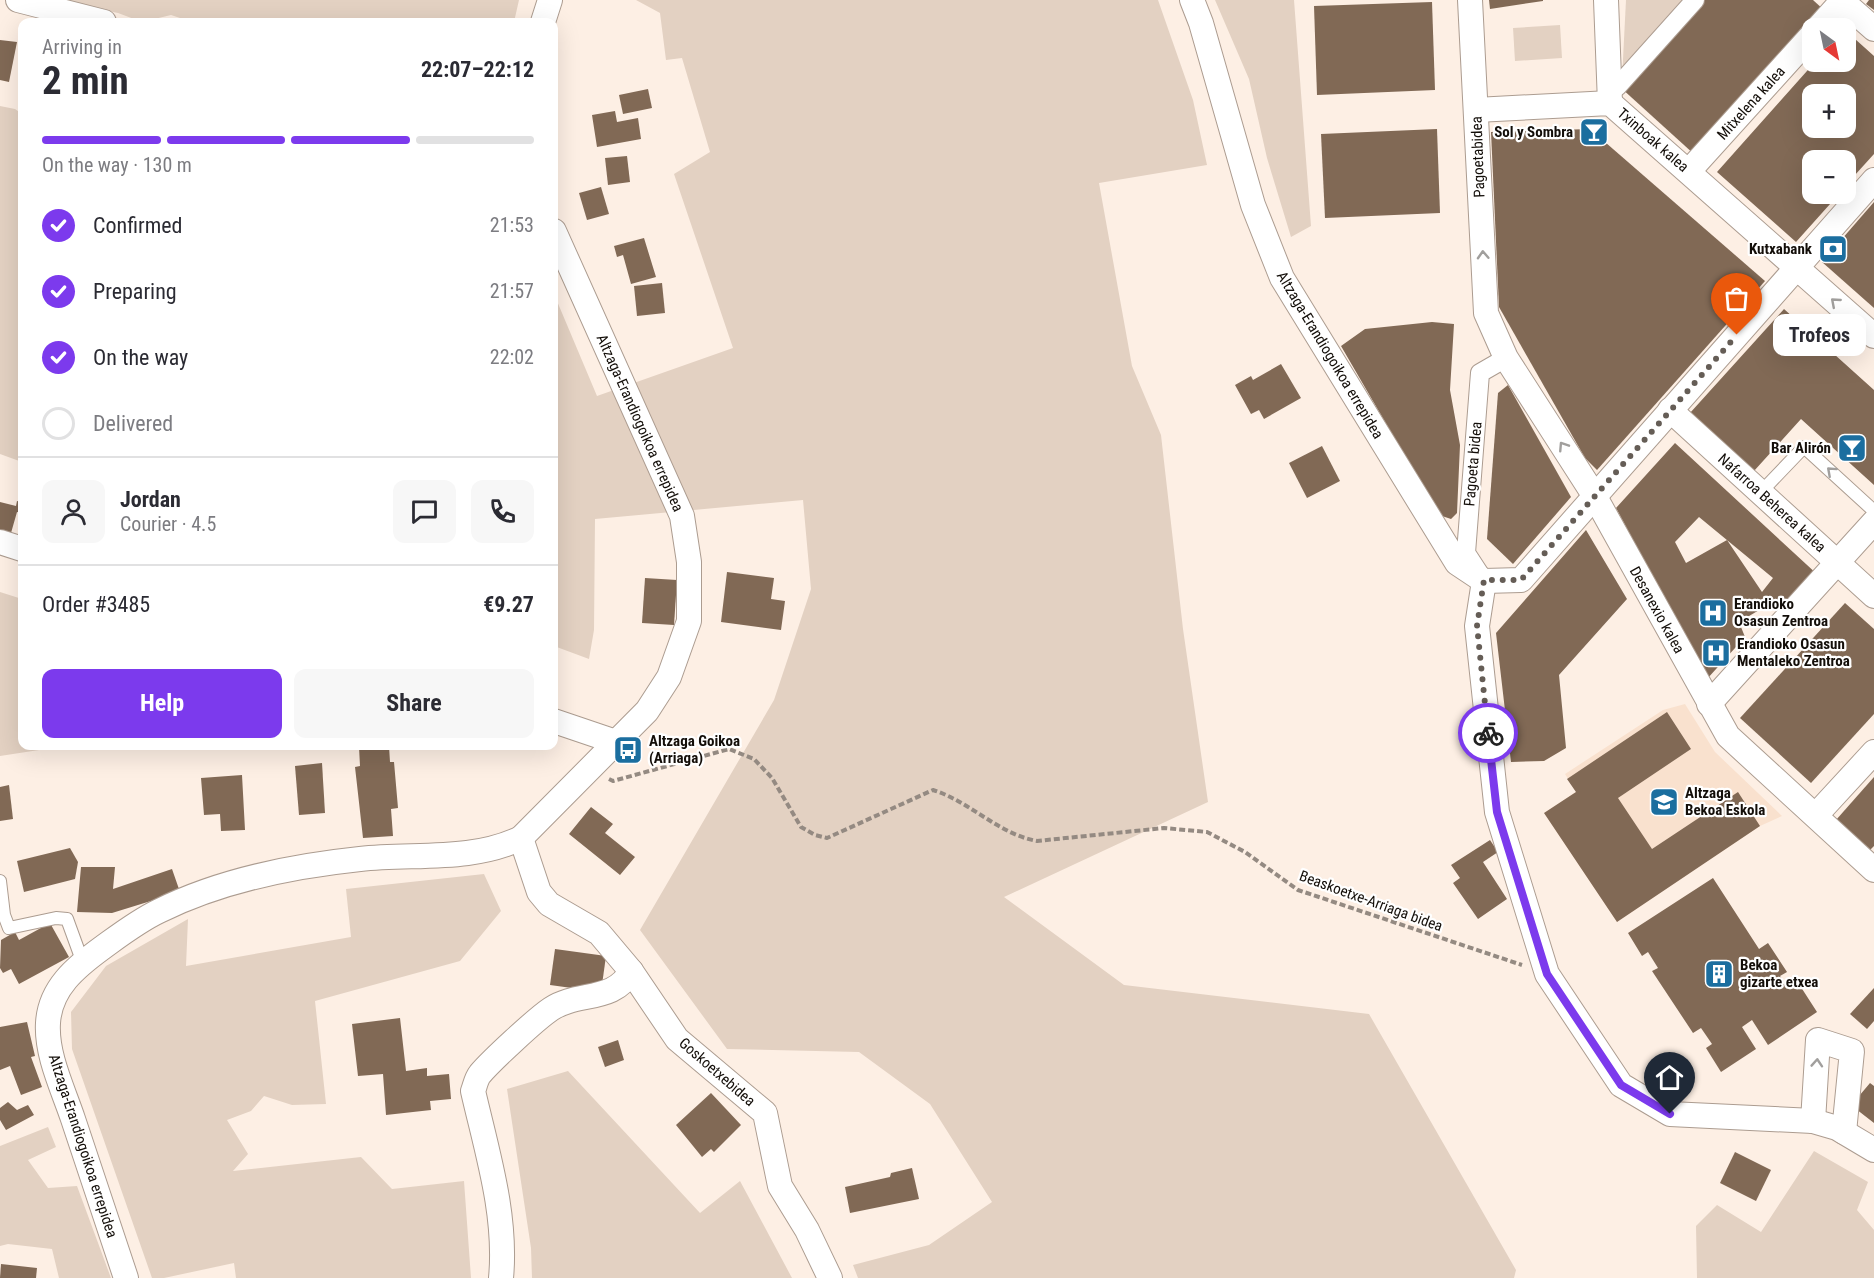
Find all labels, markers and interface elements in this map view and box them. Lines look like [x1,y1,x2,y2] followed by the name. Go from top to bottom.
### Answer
[1802,18,1856,72] north arrow
[1802,18,1856,204] map controls
[42,35,122,59] text: Arriving in
[421,57,534,82] text: 22:07–22:12
[42,58,129,104] text: 2 min
[1713,63,1789,143] street label: Mitxelena kalea
[1802,84,1856,138] button: +
[1614,104,1692,176] street label: Txinboak kalea
[1468,116,1488,198] street label: Pagoetabidea
[1578,116,1610,148] bar icon: Sol y Sombra
[1494,123,1573,141] place label: Sol y Sombra
[1802,150,1856,204] button: −
[42,153,192,177] text: On the way · 130 m
[42,209,75,242] icon: check
[93,213,182,238] text: Confirmed
[490,213,534,237] text: 21:53
[1817,233,1849,265] bank icon: Kutxabank
[1749,240,1813,258] place label: Kutxabank
[1476,250,1489,259] one-way arrow
[1273,268,1387,442] street label: Altzaga-Erandiogoikoa errepidea
[1711,273,1762,335] pin
[42,275,75,308] icon: check
[93,279,177,304] text: Preparing
[490,279,534,303] text: 21:57
[1720,282,1753,315] icon: bag
[1831,298,1842,309] one-way arrow
[1773,314,1866,356] callout: Trofeos
[1789,323,1850,347] text: Trofeos
[593,332,687,514] street label: Altzaga-Erandiogoikoa errepidea
[42,341,75,374] icon: check
[93,345,188,370] text: On the way
[490,345,534,369] text: 22:02
[93,411,173,436] text: Delivered
[1460,421,1486,507] street label: Pagoeta bidea
[1836,432,1868,464] bar icon: Bar Alirón
[1771,439,1831,457] place label: Bar Alirón
[1558,442,1570,452] one-way arrow
[1714,450,1830,556] street label: Nafarroa Beherea kalea
[1827,467,1837,478] one-way arrow
[42,480,105,543] button: person
[393,480,456,543] button: chat
[471,480,534,543] button: phone
[120,487,181,512] text: Jordan
[120,512,216,536] text: Courier · 4.5
[1626,563,1688,657] street label: Desanexio kalea
[42,592,150,617] text: Order #3485
[483,592,534,617] text: €9.27
[1734,595,1828,630] place label: Erandioko Osasun Zentroa
[1697,597,1729,629] hospital icon: Erandioko Osasun Zentroa
[1737,635,1850,670] place label: Erandioko Osasun Mentaleko Zentroa
[1700,637,1732,669] hospital icon: Erandioko Osasun Mentaleko Zentroa
[42,669,282,738] button: Help
[294,669,534,738] button: Share
[1458,703,1518,763] courier
[1472,717,1505,750] icon: bike
[649,732,740,767] place label: Altzaga Goikoa (Arriaga)
[612,734,644,766] bus stop icon: Altzaga Goikoa (Arriaga)
[1685,784,1765,819] place label: Altzaga Bekoa Eskola
[1648,786,1680,818] school or university icon: Altzaga Bekoa Eskola
[1297,867,1445,935] street label: Beaskoetxe-Arriaga bidea
[1740,956,1818,991] place label: Bekoa gizarte etxea
[1703,958,1735,990] building icon: Bekoa gizarte etxea
[675,1034,759,1110] street label: Goskoetxebidea
[45,1052,121,1240] street label: Altzaga-Erandiogoikoa errepidea
[1644,1052,1695,1114] pin
[1810,1058,1823,1068] one-way arrow
[1653,1061,1686,1094] icon: home

